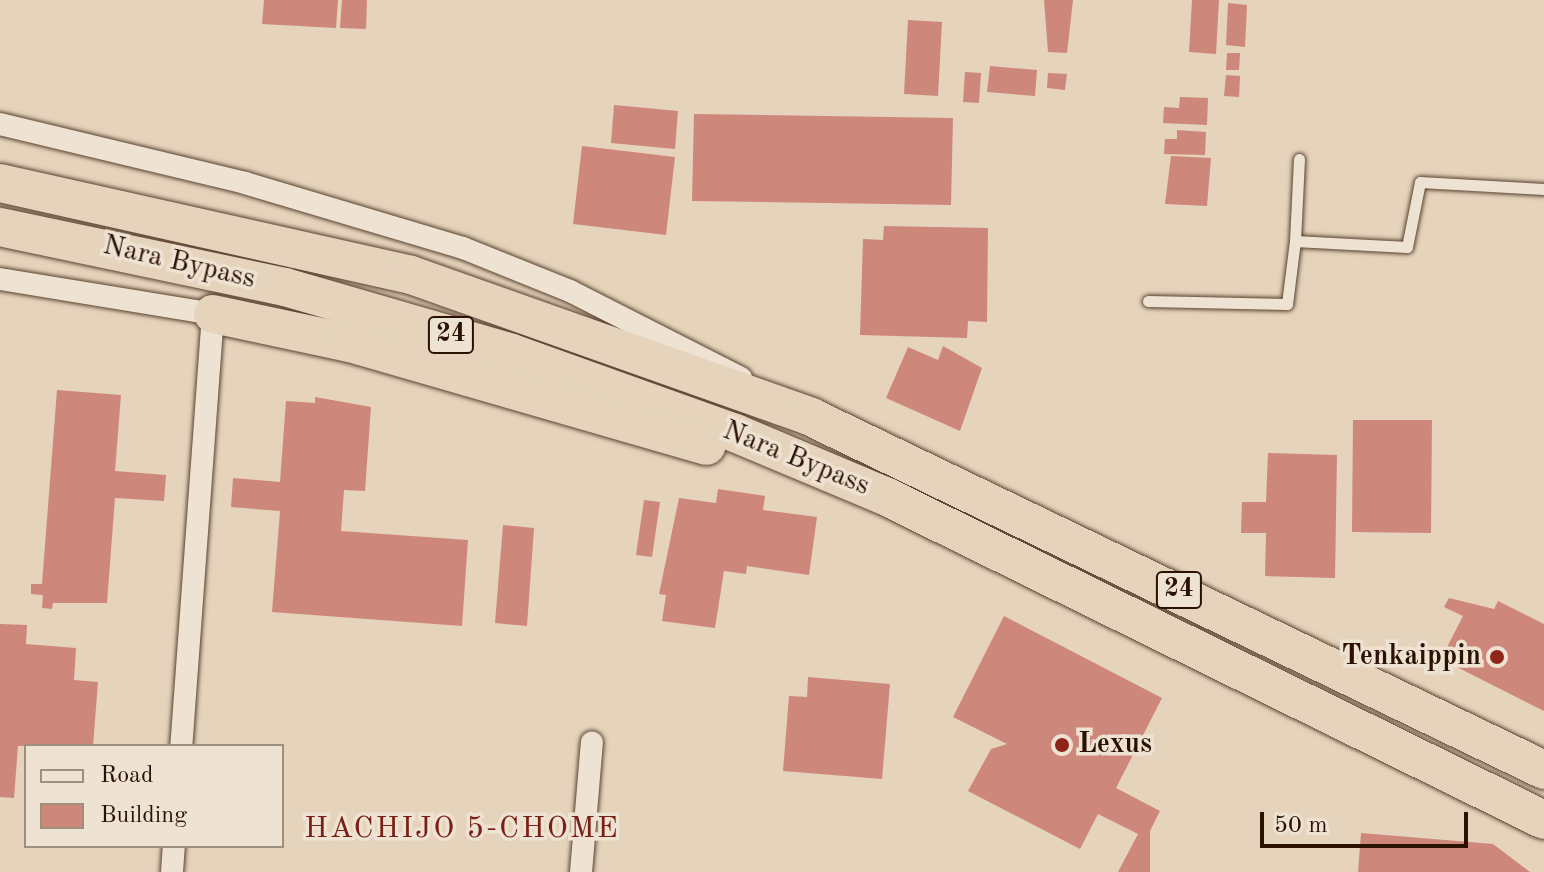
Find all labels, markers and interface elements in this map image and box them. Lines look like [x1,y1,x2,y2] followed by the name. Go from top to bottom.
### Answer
[100,229,258,297] street label: Nara Bypass
[427,313,475,357] road number: 24
[718,414,874,504] street label: Nara Bypass
[1155,568,1203,612] road number: 24
[1341,640,1481,674] place label: Tenkaippin
[1488,648,1506,666] marker: Tenkaippin
[1078,728,1152,762] place label: Lexus
[1053,736,1071,754] marker: Lexus
[24,744,284,848] legend
[100,764,153,788] text: Road
[1264,796,1472,846] scale bar
[100,804,187,828] text: Building
[304,811,620,847] district label: HACHIJO 5-CHOME
[1274,814,1328,838] text: 50 m

